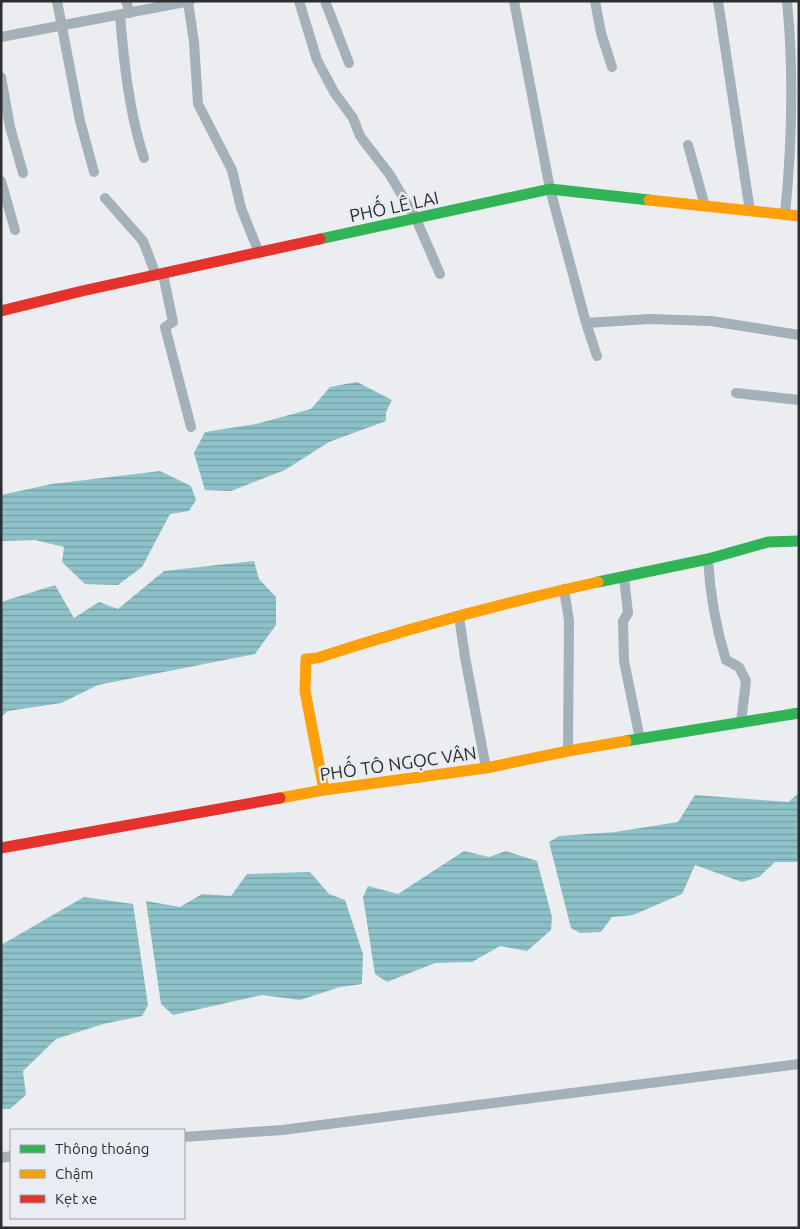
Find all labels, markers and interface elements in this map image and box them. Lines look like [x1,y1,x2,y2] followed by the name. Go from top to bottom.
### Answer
[346,182,440,225] street label: PHỐ LÊ LAI
[318,737,478,784] street label: PHỐ TÔ NGỌC VÂN
[10,1129,185,1219] legend
[55,1140,149,1157] text: Thông thoáng
[55,1165,93,1182] text: Chậm
[55,1190,97,1207] text: Kẹt xe

